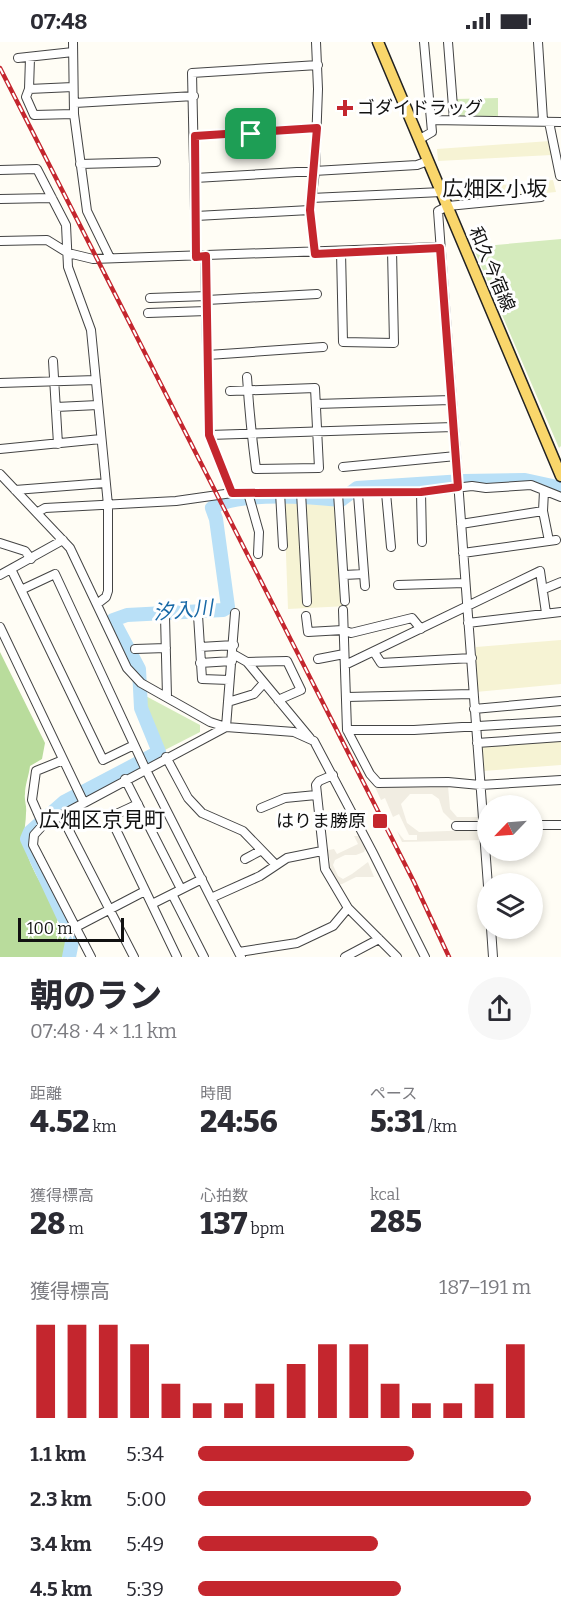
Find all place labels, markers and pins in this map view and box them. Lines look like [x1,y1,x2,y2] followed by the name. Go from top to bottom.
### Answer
[357,97,483,119] place label: ゴダイドラッグ
[338,101,352,115] marker: ゴダイドラッグ
[225,108,276,159] pin
[276,810,366,832] place label: はりま勝原
[371,812,389,830] marker: はりま勝原

